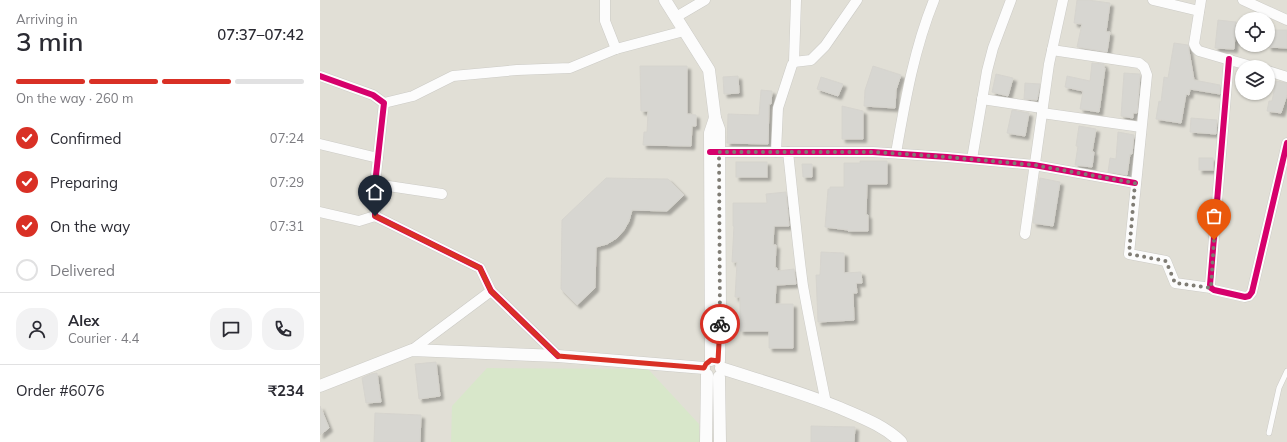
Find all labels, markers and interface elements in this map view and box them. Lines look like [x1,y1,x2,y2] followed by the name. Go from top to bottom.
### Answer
[16,11,78,27] text: Arriving in
[1235,12,1275,100] map controls
[1235,12,1275,52] button: locate
[16,25,84,58] text: 3 min
[217,25,304,44] text: 07:37–07:42
[1235,60,1275,100] button: layers
[16,90,133,106] text: On the way · 260 m
[16,127,38,149] icon: check
[50,129,121,148] text: Confirmed
[270,130,304,146] text: 07:24
[16,171,38,193] icon: check
[50,173,118,192] text: Preparing
[270,174,304,190] text: 07:29
[358,175,392,216] pin
[364,181,386,203] icon: home
[1197,199,1231,240] pin
[1203,205,1225,227] icon: bag
[16,215,38,237] icon: check
[50,217,130,236] text: On the way
[270,218,304,234] text: 07:31
[50,261,115,280] text: Delivered
[700,304,740,344] courier
[16,308,58,350] button: person
[210,308,252,350] button: chat
[262,308,304,350] button: phone
[68,311,100,330] text: Alex
[709,313,731,335] icon: bike
[68,330,139,346] text: Courier · 4.4
[16,381,104,400] text: Order #6076
[268,381,304,400] text: ₹234

